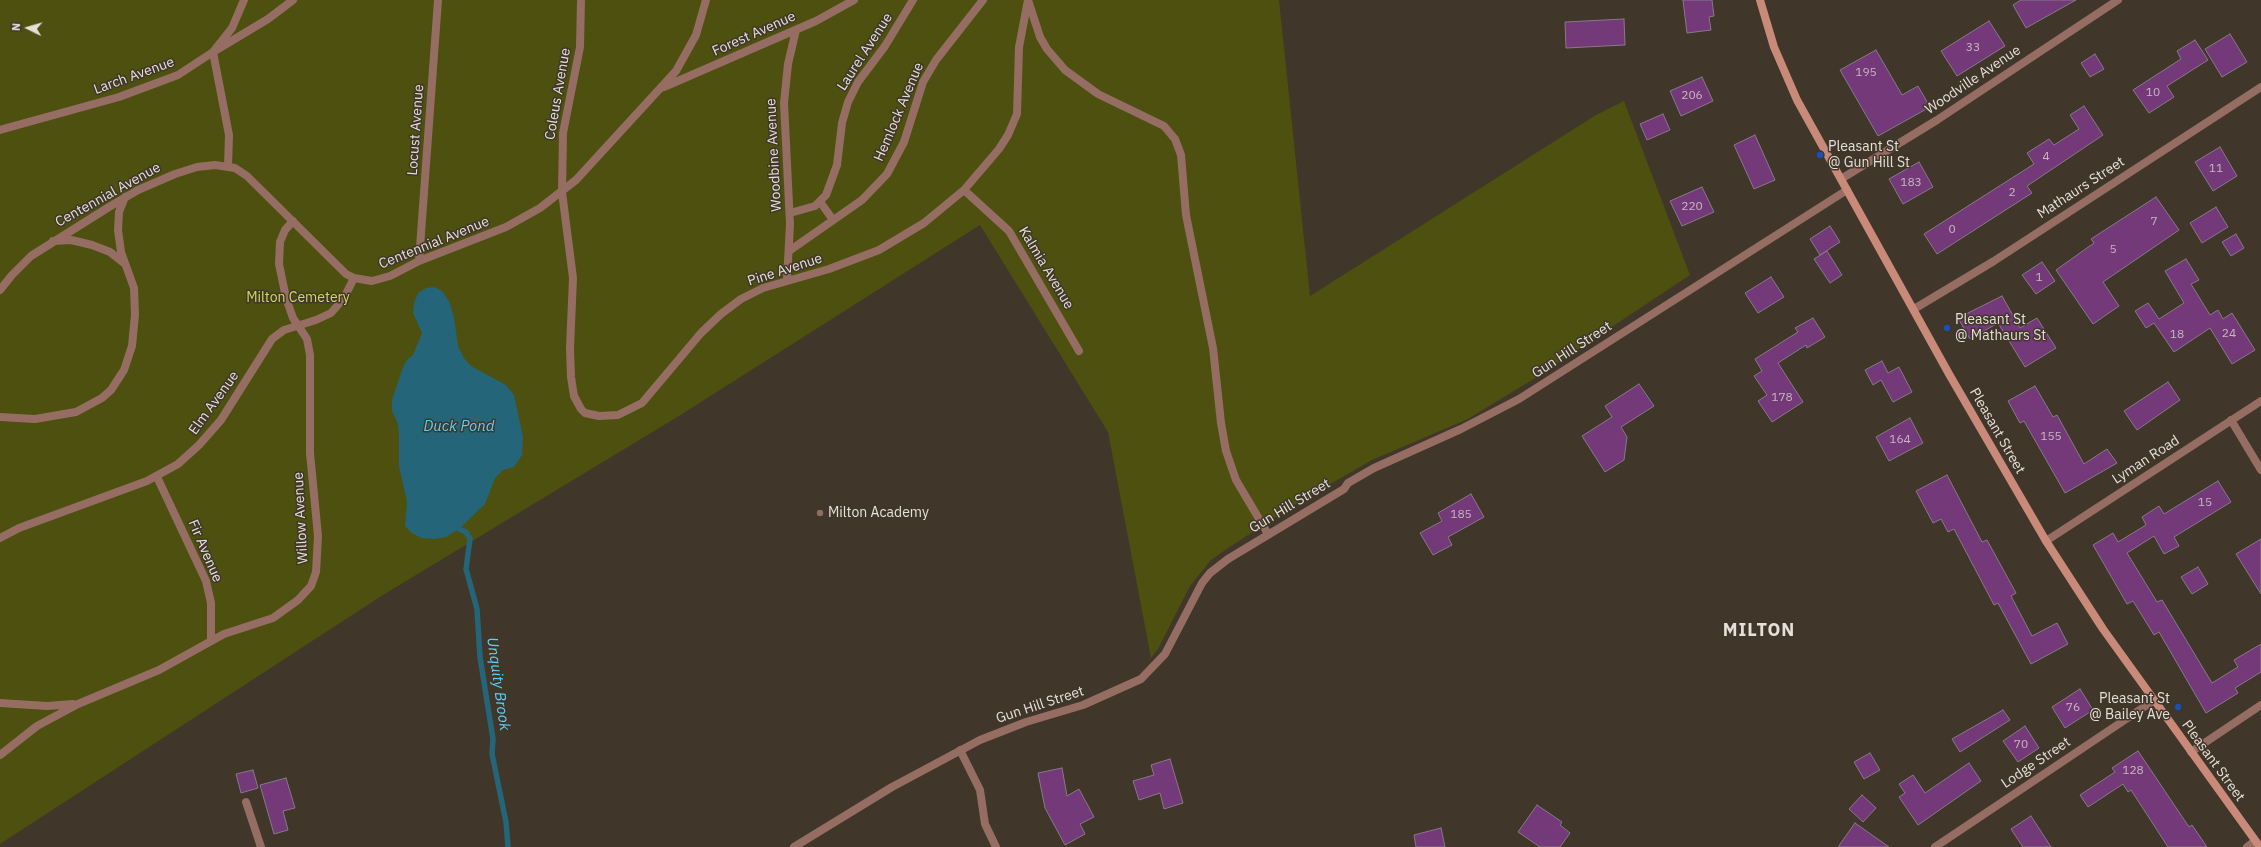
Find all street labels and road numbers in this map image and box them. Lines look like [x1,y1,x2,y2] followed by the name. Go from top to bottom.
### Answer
[710,8,798,60] street label: Forest Avenue
[834,10,896,94] street label: Laurel Avenue
[1922,42,2024,118] street label: Woodville Avenue
[542,47,574,141] street label: Coleus Avenue
[91,54,177,98] street label: Larch Avenue
[871,60,927,164] street label: Hemlock Avenue
[404,84,428,176] street label: Locust Avenue
[763,98,785,212] street label: Woodbine Avenue
[2034,154,2128,222] street label: Mathaurs Street
[52,159,164,231] street label: Centennial Avenue
[376,213,492,273] street label: Centennial Avenue
[1015,224,1077,312] street label: Kalmia Avenue
[745,250,825,290] street label: Pine Avenue
[1529,318,1615,382] street label: Gun Hill Street
[185,368,243,438] street label: Elm Avenue
[1966,385,2028,477] street label: Pleasant Street
[2109,432,2183,488] street label: Lyman Road
[290,472,312,564] street label: Willow Avenue
[1246,475,1334,537] street label: Gun Hill Street
[184,517,226,585] street label: Fir Avenue
[994,683,1086,727] street label: Gun Hill Street
[2178,717,2248,805] street label: Pleasant Street
[1998,734,2074,792] street label: Lodge Street

